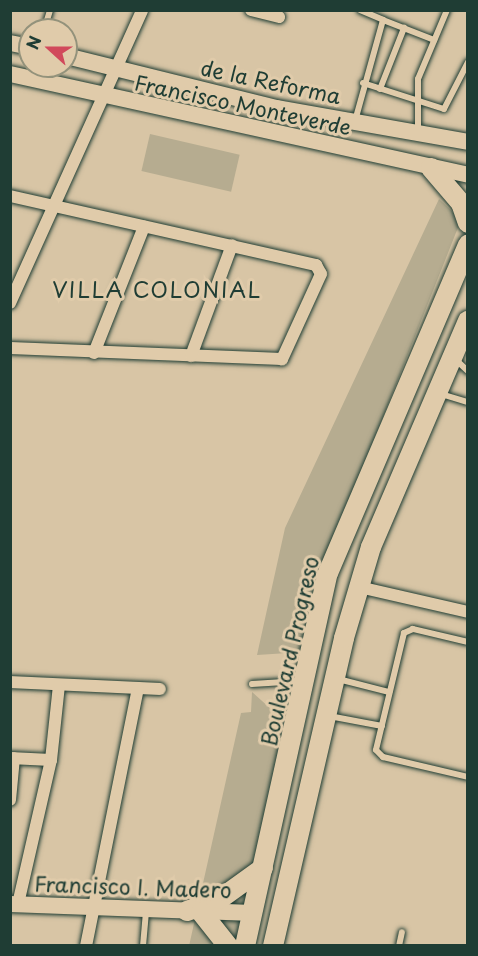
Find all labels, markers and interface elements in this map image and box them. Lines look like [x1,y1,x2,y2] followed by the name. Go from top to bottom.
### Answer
[18,18,78,78] north arrow
[20,32,47,52] text: N
[200,54,342,108] street label: de la Reforma
[132,69,354,139] street label: Francisco Monteverde
[54,276,260,302] district label: VILLA COLONIAL
[255,554,323,748] street label: Boulevard Progreso
[33,870,233,902] street label: Francisco I. Madero

